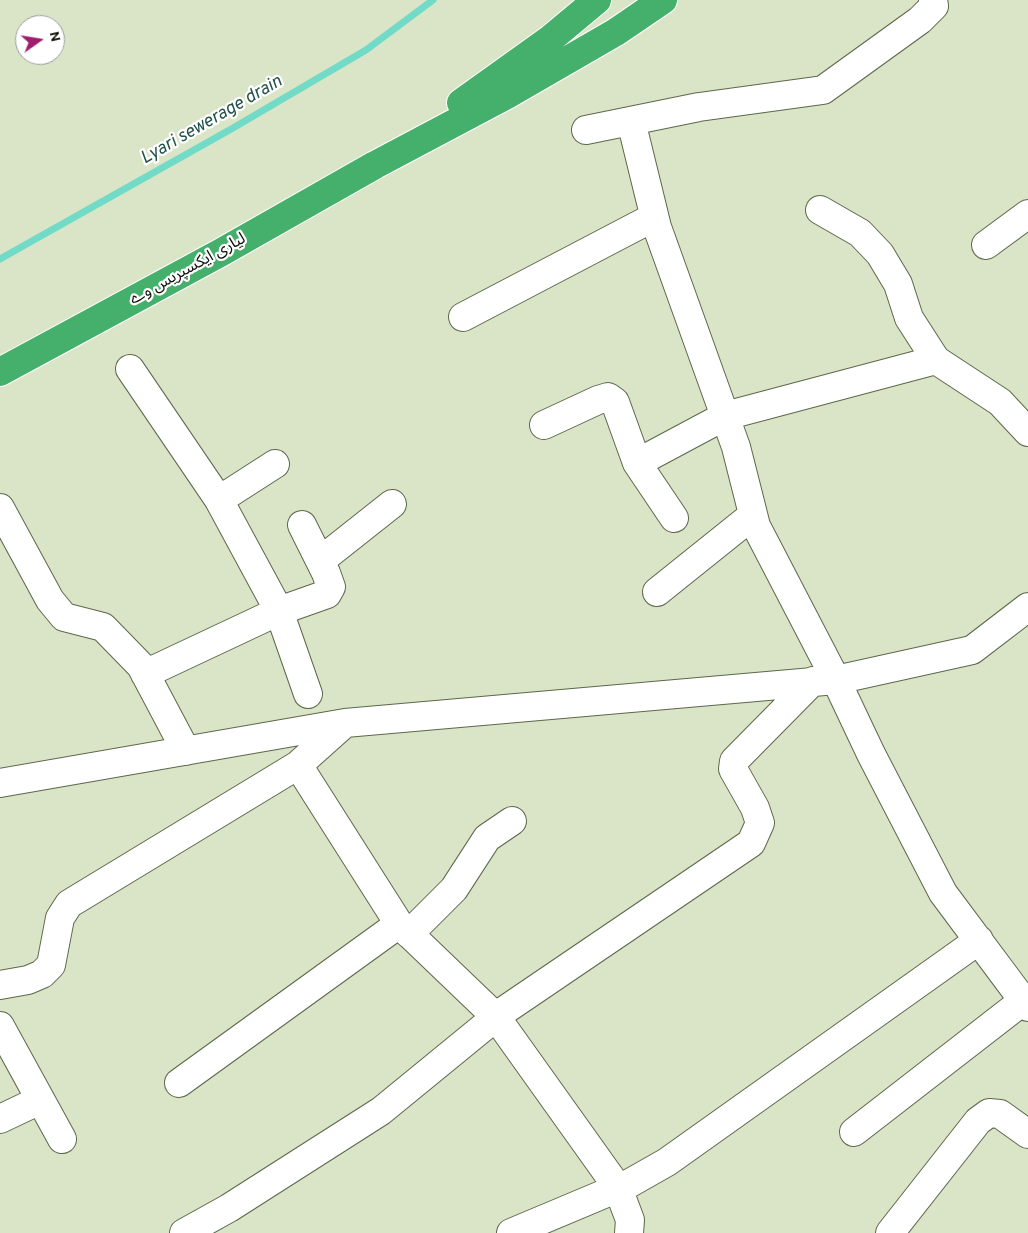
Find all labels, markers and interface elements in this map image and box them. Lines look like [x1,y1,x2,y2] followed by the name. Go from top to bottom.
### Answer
[15,15,65,65] north arrow
[45,30,64,44] text: N
[137,72,287,170] water label: Lyari sewerage drain
[127,230,249,310] street label: لیاری ایکسپریس وے

